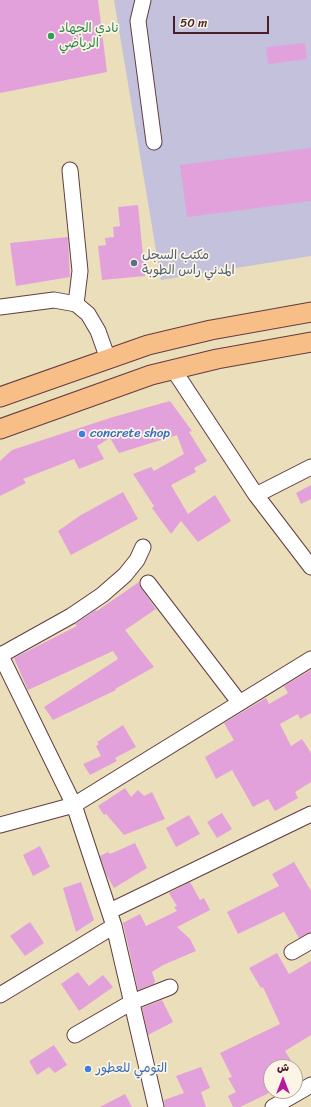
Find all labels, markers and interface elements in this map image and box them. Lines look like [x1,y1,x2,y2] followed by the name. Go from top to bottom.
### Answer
[175,8,271,34] scale bar
[180,12,207,34] text: 50 m
[59,21,119,52] place label: نادي الجهاد الرياضي
[46,31,56,41] marker: نادي الجهاد الرياضي
[142,248,235,279] place label: مكتب السجل المدني راس الطوبة
[129,258,139,268] marker: مكتب السجل المدني راس الطوبة
[90,426,170,442] place label: concrete shop
[77,429,87,439] marker: concrete shop
[277,1058,289,1077] text: ش
[263,1059,303,1099] north arrow
[96,1061,167,1077] place label: التومي للعطور
[83,1064,93,1074] marker: التومي للعطور

